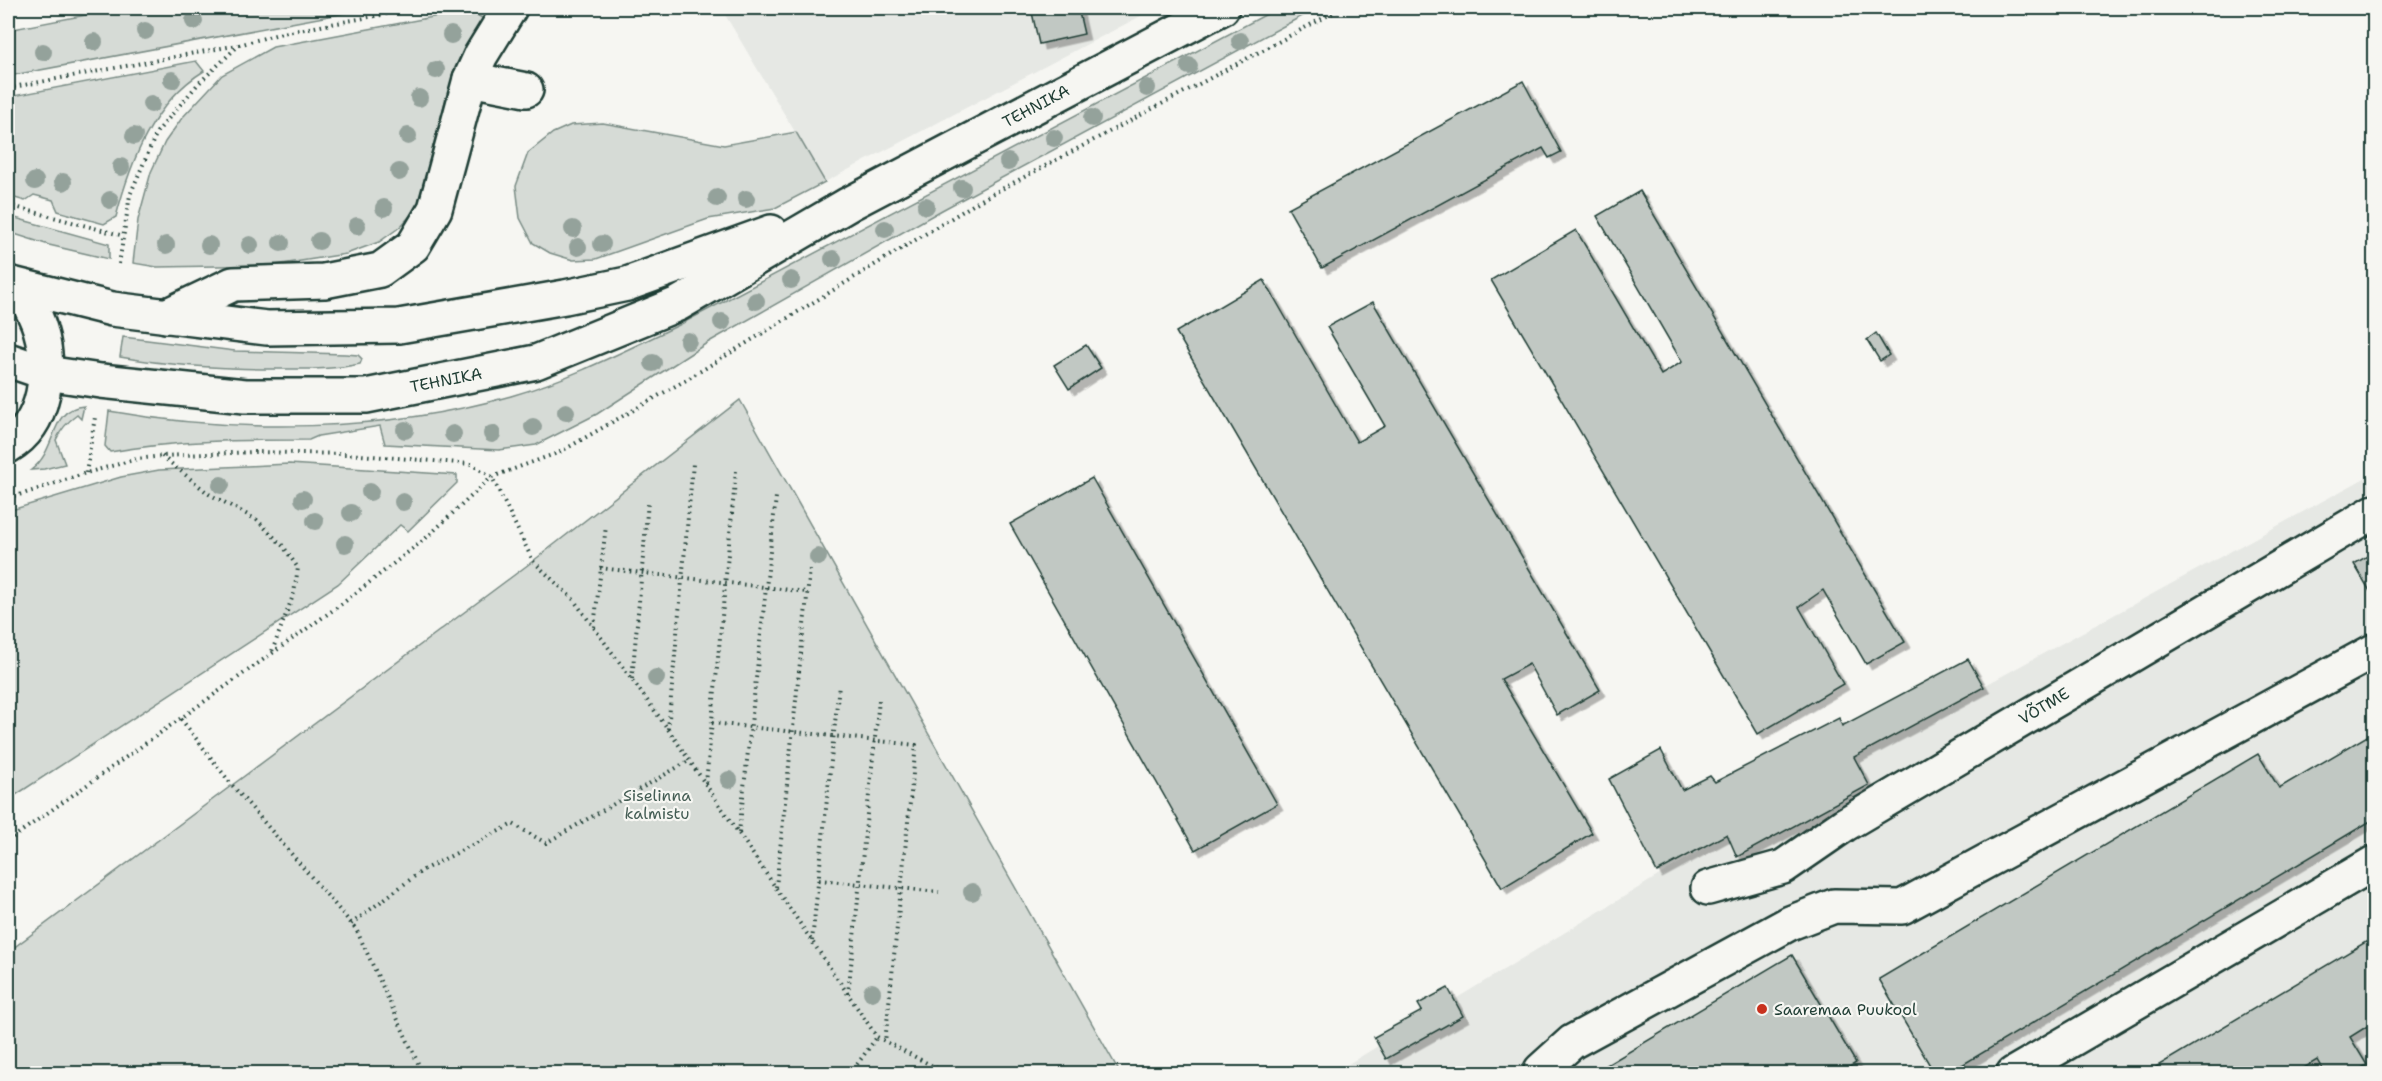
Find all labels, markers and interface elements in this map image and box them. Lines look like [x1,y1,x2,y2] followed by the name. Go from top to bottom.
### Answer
[999,80,1073,132] street label: TEHNIKA
[408,363,484,397] street label: TEHNIKA
[2014,682,2073,729] street label: VÕTME
[623,785,691,824] park label: Siselinna kalmistu
[1774,999,1917,1020] place label: Saaremaa Puukool
[1755,1002,1769,1016] marker: Saaremaa Puukool

